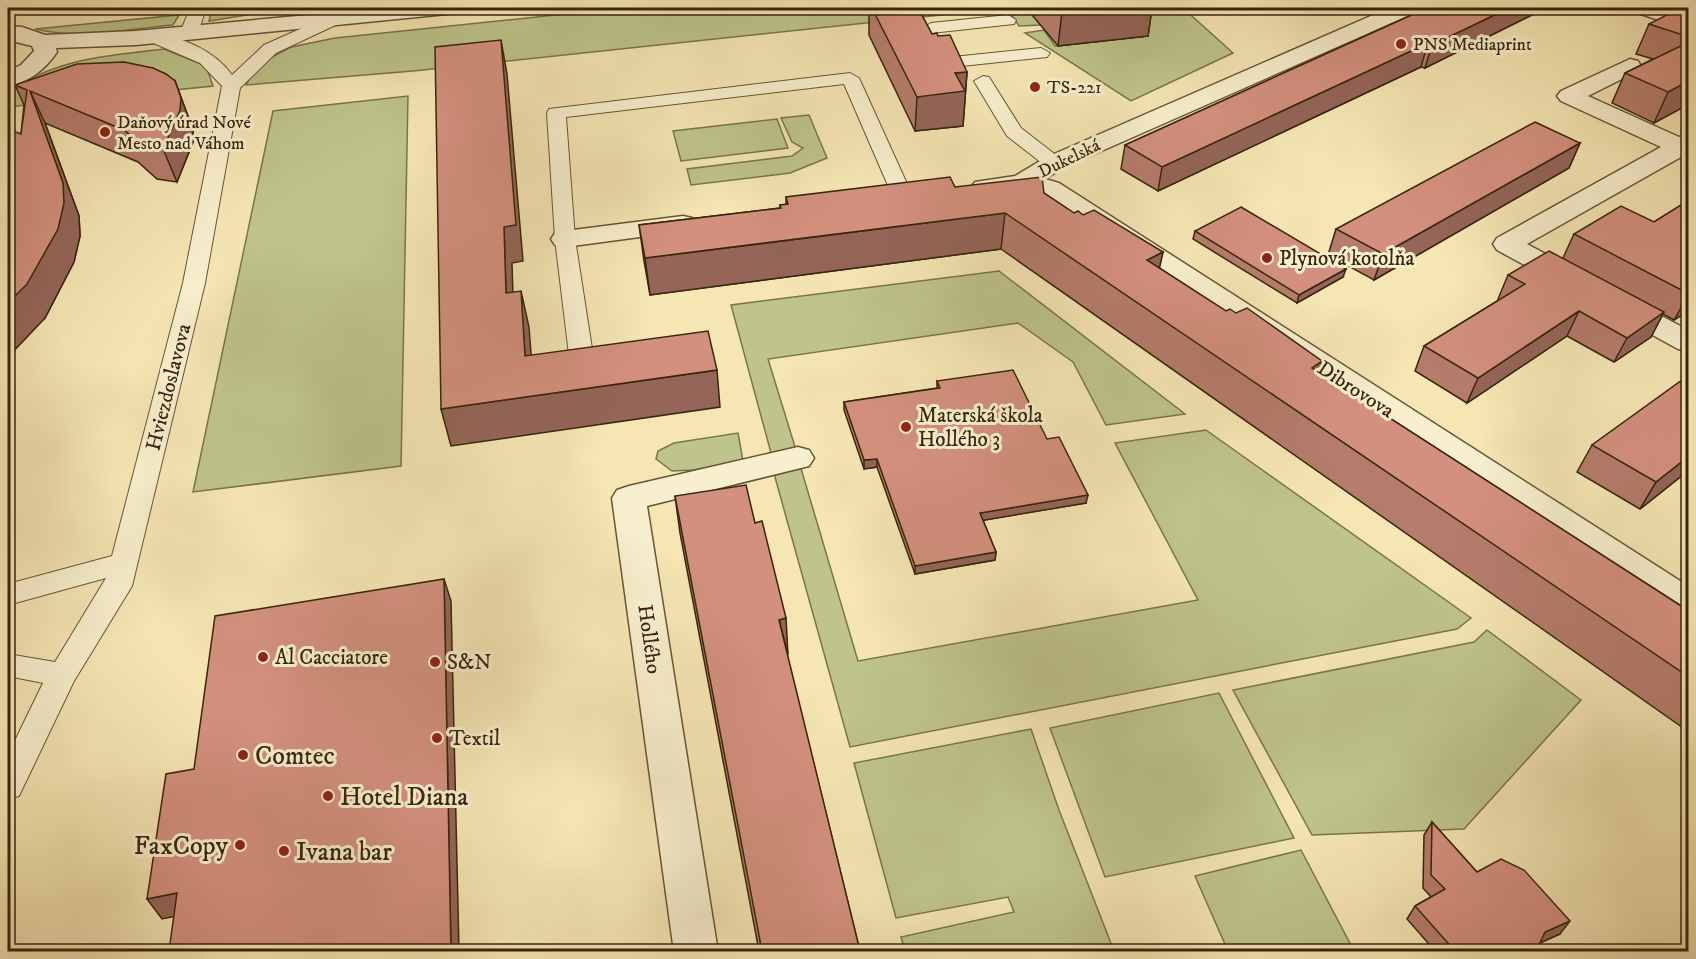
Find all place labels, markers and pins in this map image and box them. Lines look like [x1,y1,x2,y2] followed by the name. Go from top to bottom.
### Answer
[1413,34,1532,56] place label: PNS Mediaprint
[1394,37,1408,51] marker: PNS Mediaprint
[1047,77,1102,99] place label: TS-221
[1028,80,1042,94] marker: TS-221
[117,112,251,155] place label: Daňový úrad Nové Mesto nad Váhom
[98,125,112,139] marker: Daňový úrad Nové Mesto nad Váhom
[1279,246,1414,272] place label: Plynová kotolňa
[1260,251,1274,265] marker: Plynová kotolňa
[918,403,1043,453] place label: Materská škola Hollého 3
[899,420,913,434] marker: Materská škola Hollého 3
[275,645,388,671] place label: Al Cacciatore
[256,650,270,664] marker: Al Cacciatore
[447,650,491,676] place label: S&N
[428,655,442,669] marker: S&N
[449,726,501,752] place label: Textil
[430,731,444,745] marker: Textil
[255,740,335,773] place label: Comtec
[236,748,250,762] marker: Comtec
[340,781,468,814] place label: Hotel Diana
[321,789,335,803] marker: Hotel Diana
[134,830,229,863] place label: FaxCopy
[296,836,392,869] place label: Ivana bar
[233,838,247,852] marker: FaxCopy
[277,844,291,858] marker: Ivana bar

